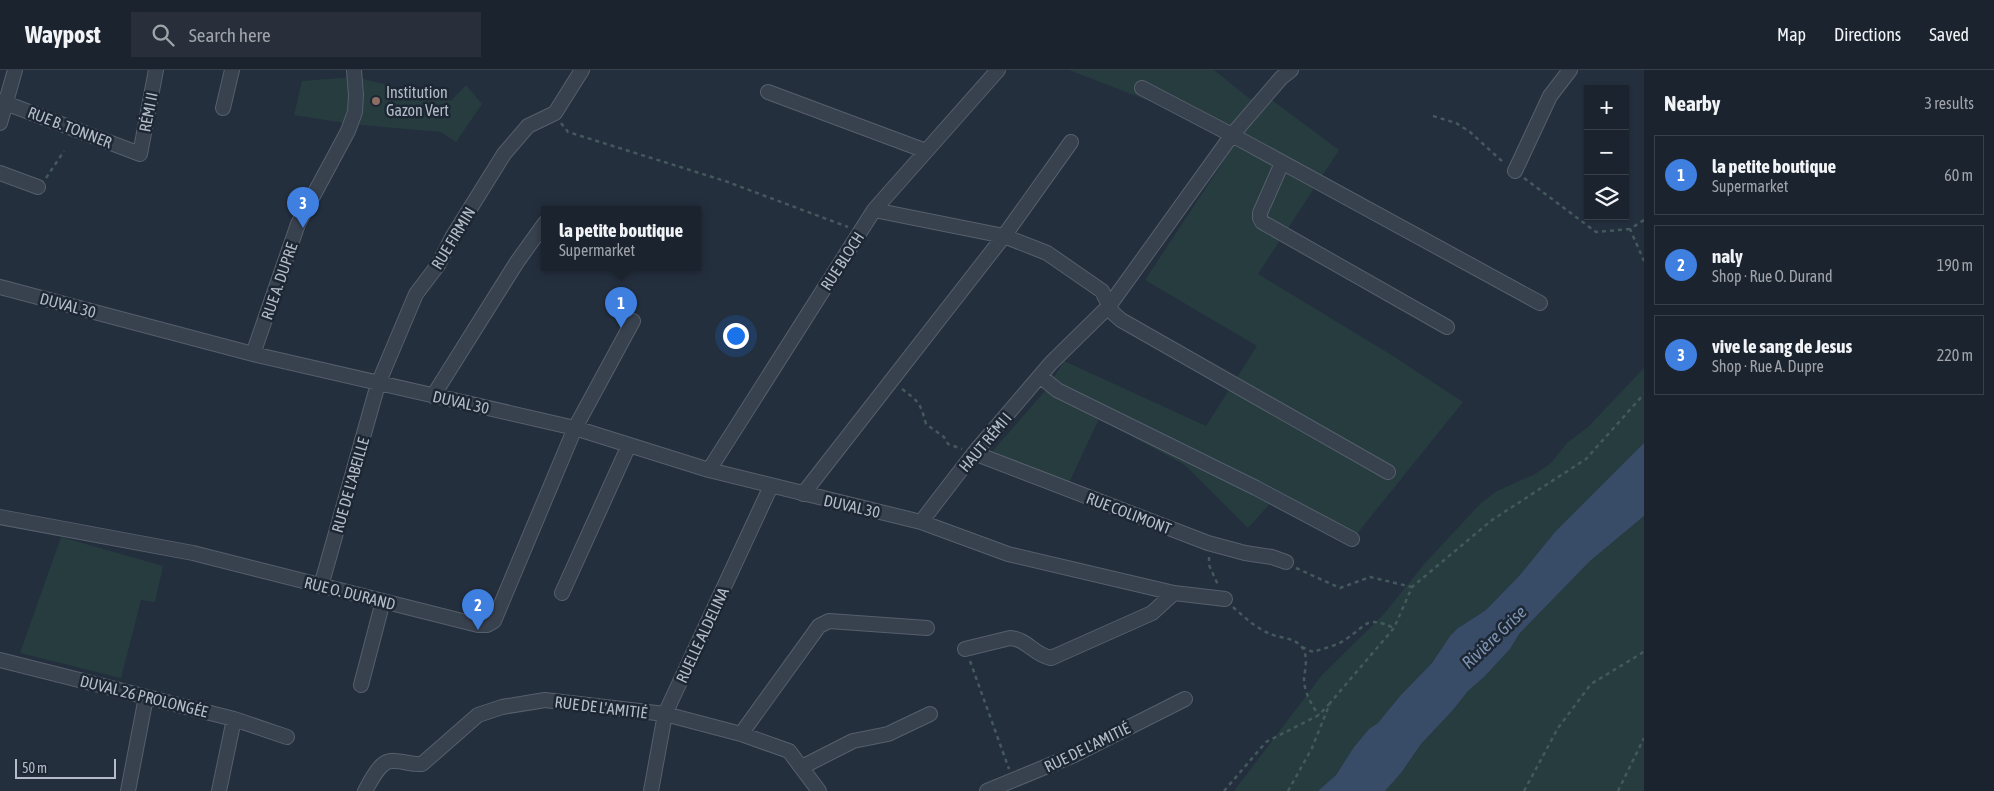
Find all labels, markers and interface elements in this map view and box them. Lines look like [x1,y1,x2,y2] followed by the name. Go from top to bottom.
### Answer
[131,12,481,57] search box
[25,21,101,48] text: Waypost
[149,21,177,49] icon: search
[189,24,271,46] text: Search here
[1777,24,1806,45] text: Map
[1834,24,1901,45] text: Directions
[1929,24,1969,45] text: Saved
[386,83,449,119] place label: Institution Gazon Vert
[1584,85,1629,220] map controls
[1584,85,1629,130] button: +
[135,91,161,133] street label: RÉMI II
[1664,91,1720,115] text: Nearby
[1924,94,1974,112] text: 3 results
[370,95,382,107] marker: Institution Gazon Vert
[25,103,115,151] street label: RUE B. TONNER
[1584,130,1629,175] button: −
[1712,155,1836,177] text: la petite boutique
[1677,166,1685,184] text: 1
[1944,166,1973,184] text: 60 m
[1584,175,1629,220] button: layers
[1712,177,1788,195] text: Supermarket
[287,187,319,228] pin: 3
[427,204,479,272] street label: RUE FIRMIN
[541,206,701,271] popup
[559,219,683,241] text: la petite boutique
[817,229,867,293] street label: RUE BLOCH
[257,240,301,322] street label: RUE A. DUPRE
[559,241,635,259] text: Supermarket
[1712,245,1743,267] text: naly
[1677,256,1685,274] text: 2
[1937,256,1973,274] text: 190 m
[1712,267,1833,285] text: Shop · Rue O. Durand
[605,287,637,328] pin: 1
[38,289,98,321] street label: DUVAL 30
[723,323,749,349] your location
[1712,335,1852,357] text: vive le sang de Jesus
[1677,346,1685,364] text: 3
[1937,346,1973,364] text: 220 m
[1712,357,1824,375] text: Shop · Rue A. Dupre
[431,387,491,417] street label: DUVAL 30
[955,409,1015,475] street label: HAUT RÉMI I
[328,435,372,535] street label: RUE DE L'ABEILLE
[1084,489,1174,537] street label: RUE COLIMONT
[822,491,882,521] street label: DUVAL 30
[303,573,397,613] street label: RUE O. DURAND
[672,584,732,685] street label: RUELLE ALDELINA
[462,589,494,630] pin: 2
[1457,601,1531,673] water label: Rivière Grise
[78,671,210,721] street label: DUVAL 26 PROLONGÉE
[554,692,648,722] street label: RUE DE L'AMITIÉ
[1041,718,1133,775] street label: RUE DE L'AMITIÉ
[15,756,116,779] scale bar
[22,760,47,776] text: 50 m

